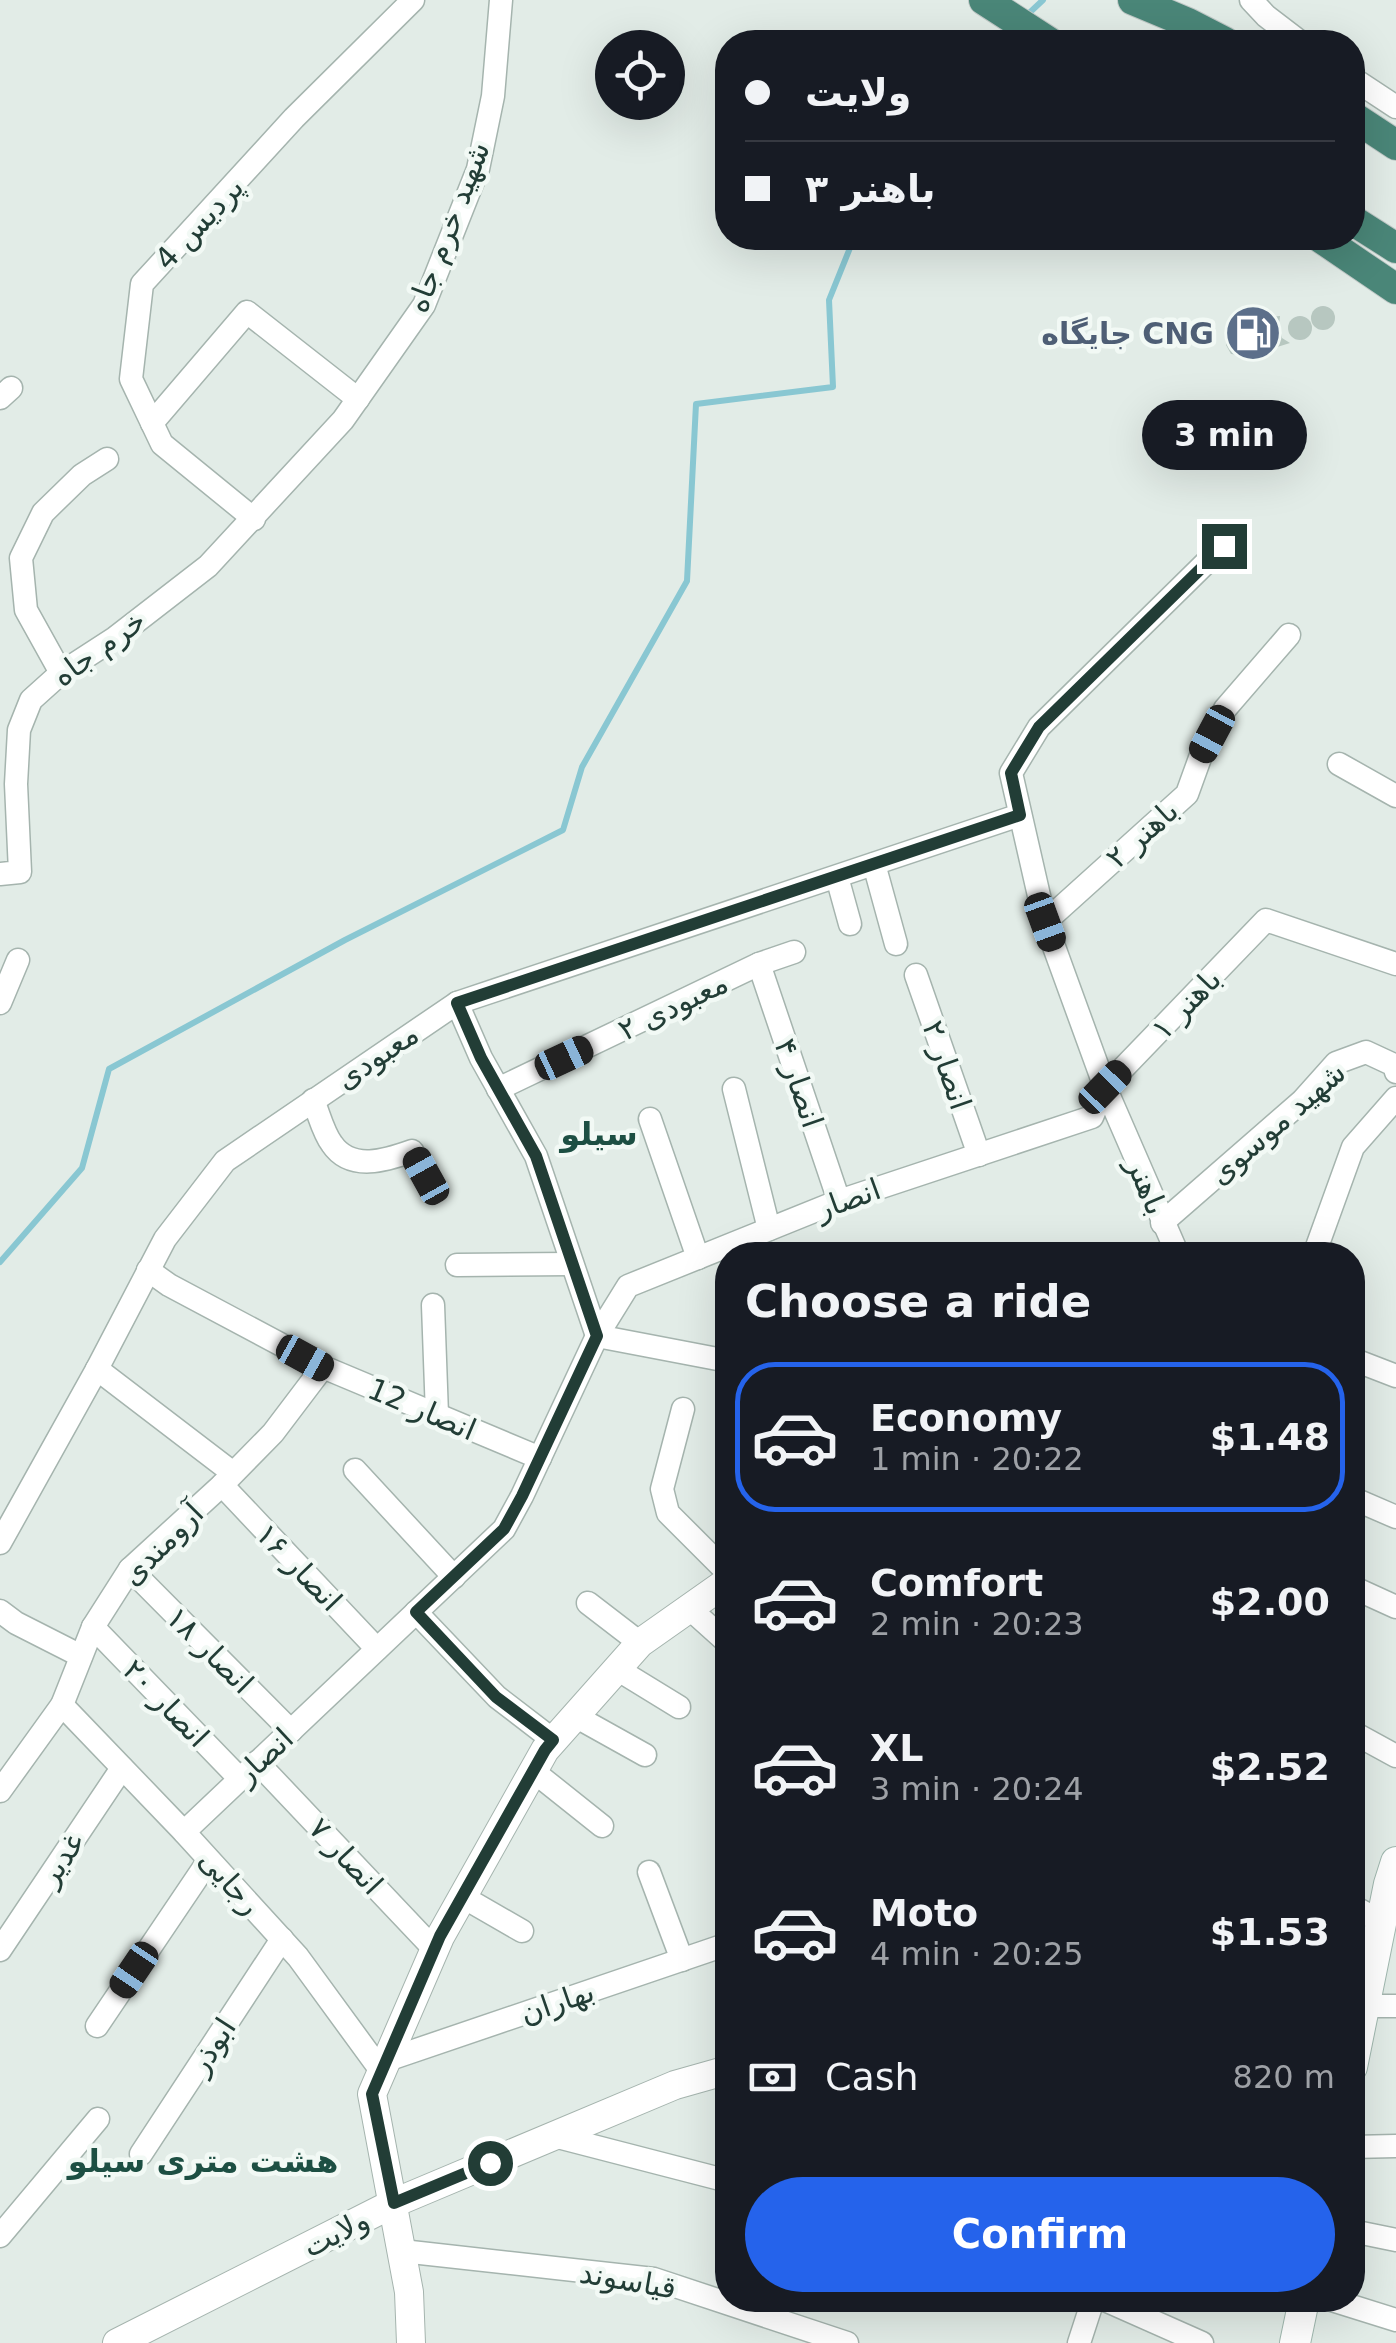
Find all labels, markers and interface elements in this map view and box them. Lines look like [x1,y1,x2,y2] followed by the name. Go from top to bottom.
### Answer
[595,30,685,120] map controls
[595,30,685,120] button: locate
[805,71,911,115] text: ولایت
[399,137,498,318] street label: شهید خرم جاه
[805,167,935,211] text: باهنر ۳
[147,170,251,277] street label: پردیس 4
[1223,303,1283,363] fuel station icon: جایگاه CNG
[1041,316,1214,351] place label: جایگاه CNG
[1142,401,1306,471] callout: 3 min
[1174,416,1275,454] text: 3 min
[1202,524,1247,569] route end
[46,603,152,693] street label: خرم جاه
[1185,700,1239,768] car
[1099,793,1185,875] street label: باهنر ۲
[1021,889,1069,955] car
[1144,961,1228,1047] street label: باهنر ۱
[612,964,734,1048] street label: معبودی ۲
[329,1016,425,1096] street label: معبودی
[915,1016,979,1114] street label: انصار ۲
[530,1032,598,1084] car
[767,1034,831,1132] street label: انصار ۴
[1202,1054,1353,1192] street label: شهید موسوی
[1073,1055,1137,1119] car
[558,1115,638,1153] district label: سیلو
[398,1142,454,1210] car
[1119,1150,1175,1220] street label: باهنر
[809,1171,885,1227] street label: انصار
[745,1275,1091,1328] text: Choose a ride
[271,1330,339,1386] car
[363,1371,481,1447] street label: انصار 12
[750,1392,840,1482] icon: car
[870,1396,1062,1440] text: Economy
[1210,1415,1330,1459] text: $1.48
[870,1440,1084,1478] text: 1 min · 20:22
[114,1495,212,1593] street label: آرومندی
[249,1516,349,1618] street label: انصار ۱۶
[750,1557,840,1647] icon: car
[870,1561,1043,1605] text: Comfort
[1210,1580,1330,1624] text: $2.00
[159,1599,261,1701] street label: انصار ۱۸
[870,1605,1084,1643] text: 2 min · 20:23
[116,1652,216,1754] street label: انصار ۲۰
[226,1721,300,1793] street label: انصار
[750,1722,840,1812] icon: car
[870,1726,924,1770] text: XL
[1210,1745,1330,1789] text: $2.52
[870,1770,1084,1808] text: 3 min · 20:24
[302,1810,390,1902] street label: انصار ۷
[30,1826,91,1894] street label: غدیر
[192,1842,268,1922] street label: رجایی
[750,1887,840,1977] icon: car
[870,1891,978,1935] text: Moto
[1210,1910,1330,1954] text: $1.53
[870,1935,1084,1973] text: 4 min · 20:25
[105,1937,163,2003] car
[515,1973,599,2032] street label: بهاران
[180,2011,243,2082] street label: ابوذر
[745,2050,800,2105] icon: cash
[825,2055,919,2099] text: Cash
[1233,2058,1335,2096] text: 820 m
[468,2141,513,2186] route start
[66,2142,338,2180] district label: هشت متری سیلو
[745,2177,1335,2292] button: Confirm
[297,2202,375,2265] street label: ولایت
[577,2254,679,2306] street label: قیاسوند

